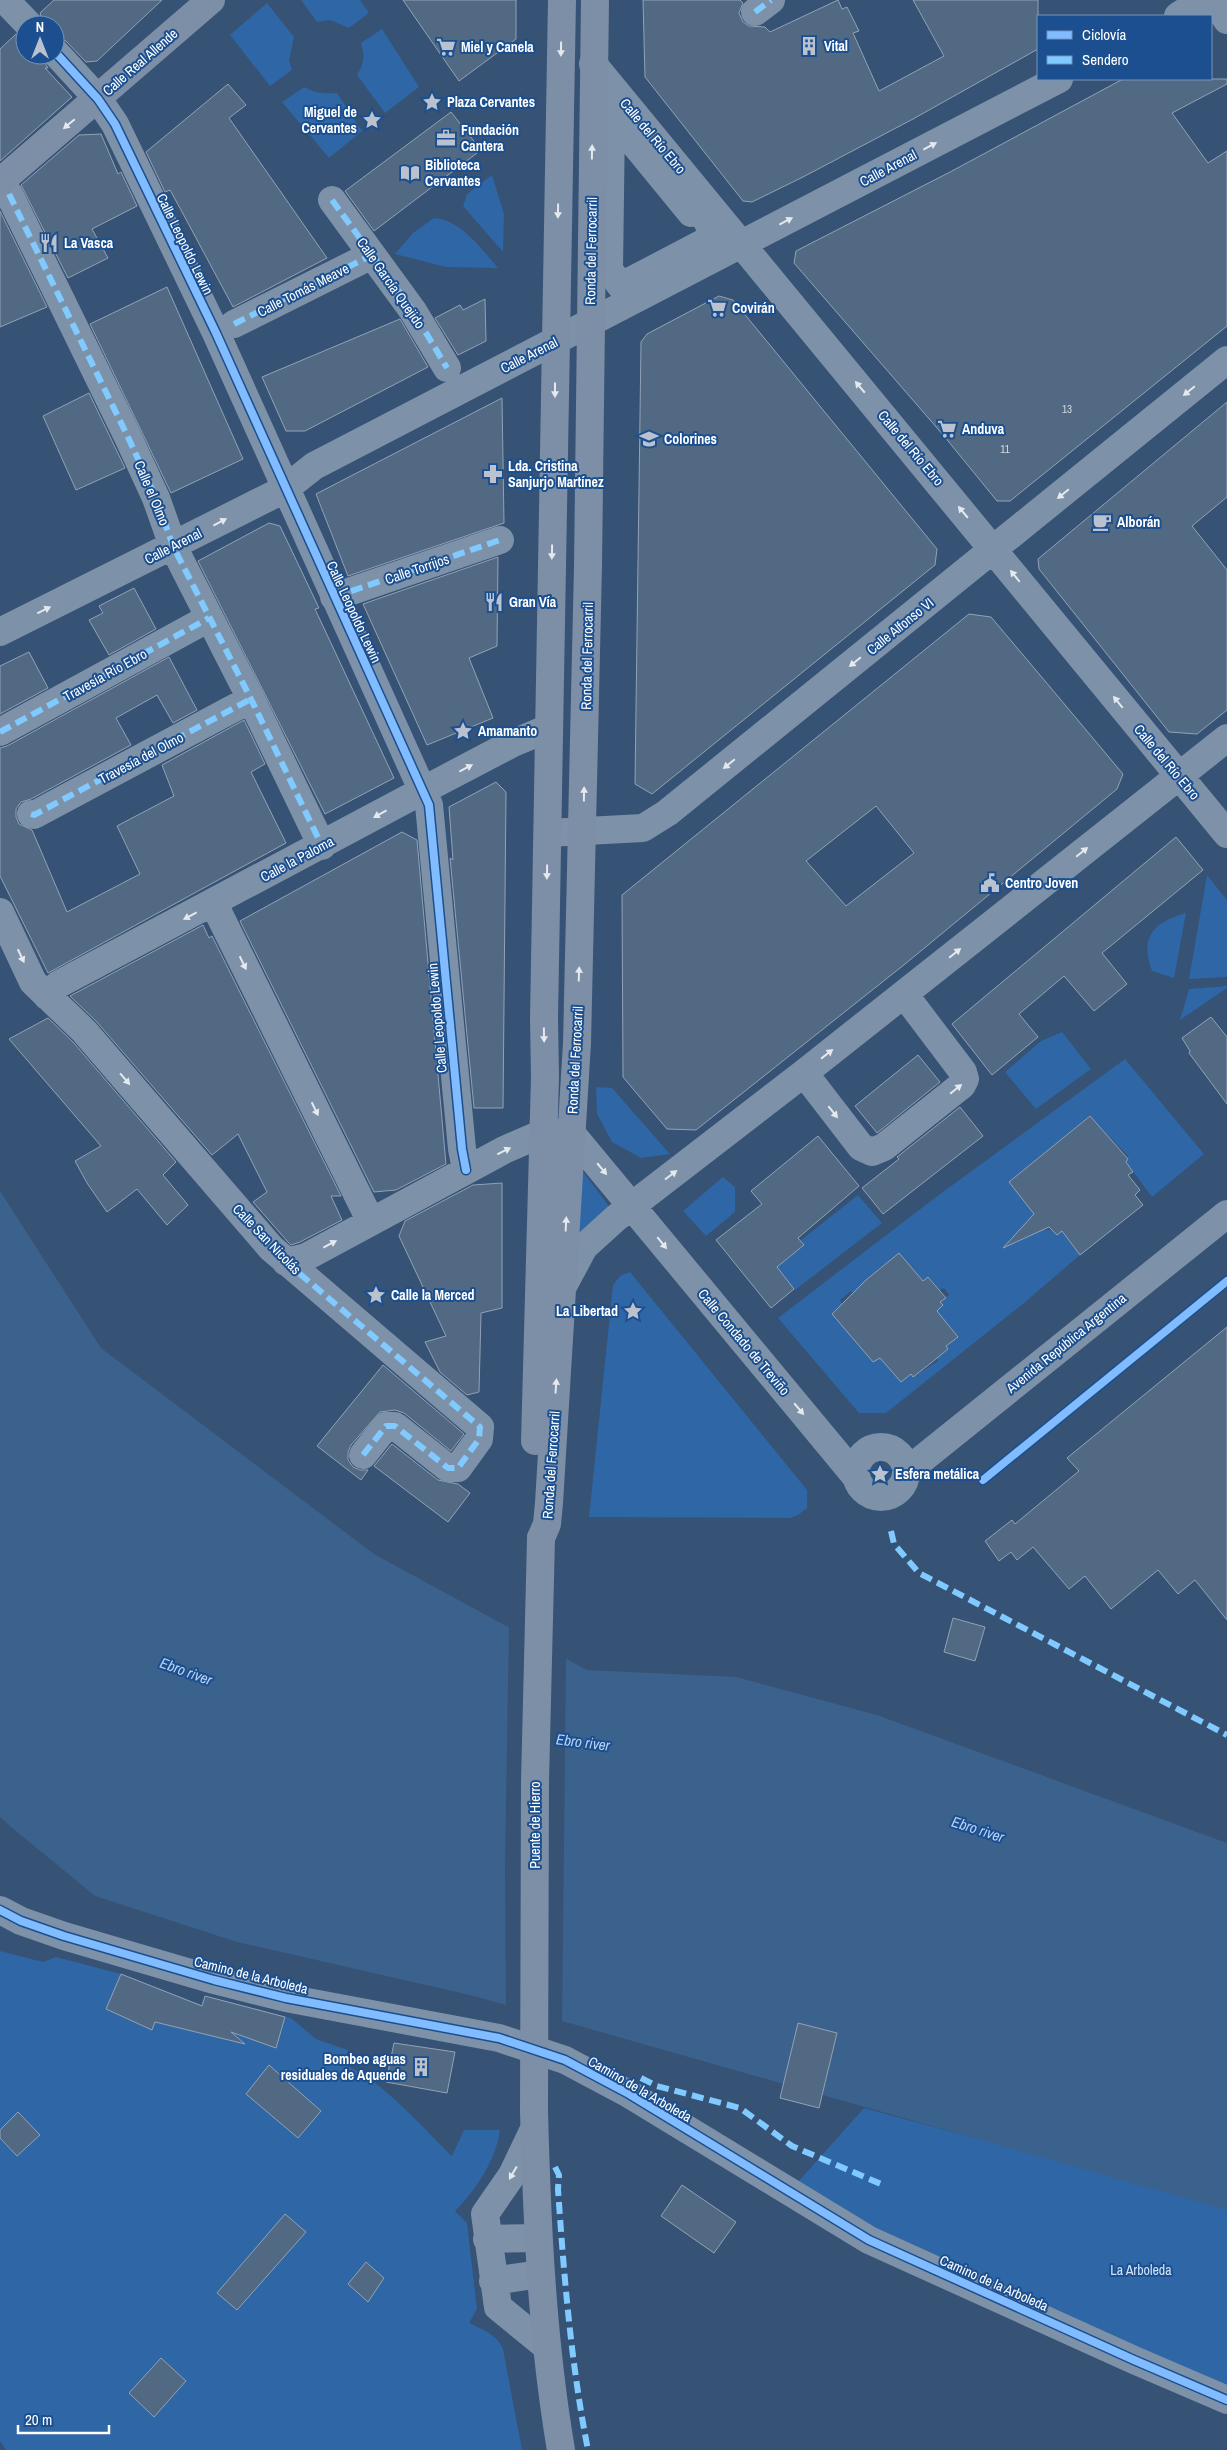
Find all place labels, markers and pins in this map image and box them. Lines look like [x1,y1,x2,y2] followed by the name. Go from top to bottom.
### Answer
[798,35,820,57] building icon: Vital
[435,36,457,58] supermarket icon: Miel y Canela
[824,37,848,55] place label: Vital
[461,38,534,56] place label: Miel y Canela
[421,91,443,113] place icon: Plaza Cervantes
[447,93,535,111] place label: Plaza Cervantes
[301,103,357,137] place label: Miguel de Cervantes
[361,109,383,131] place icon: Miguel de Cervantes
[461,121,519,155] place label: Fundación Cantera
[435,127,457,149] office icon: Fundación Cantera
[425,156,481,190] place label: Biblioteca Cervantes
[399,162,421,184] library icon: Biblioteca Cervantes
[38,232,60,254] restaurant icon: La Vasca
[64,234,114,252] place label: La Vasca
[706,297,728,319] supermarket icon: Covirán
[732,299,775,317] place label: Covirán
[936,418,958,440] supermarket icon: Anduva
[962,420,1005,438] place label: Anduva
[638,428,660,450] school or university icon: Colorines
[664,430,717,448] place label: Colorines
[508,457,604,491] place label: Lda. Cristina Sanjurjo Martínez
[482,463,504,485] pharmacy icon: Lda. Cristina Sanjurjo Martínez
[1091,511,1113,533] cafe icon: Alborán
[1117,513,1160,531] place label: Alborán
[483,591,505,613] restaurant icon: Gran Vía
[509,593,557,611] place label: Gran Vía
[452,720,474,742] place icon: Amamanto
[478,722,537,740] place label: Amamanto
[979,872,1001,894] public building icon: Centro Joven
[1005,874,1078,892] place label: Centro Joven
[365,1284,387,1306] place icon: Calle la Merced
[391,1286,475,1304] place label: Calle la Merced
[622,1300,644,1322] place icon: La Libertad
[556,1302,618,1320] place label: La Libertad
[869,1463,891,1485] place icon: Esfera metálica
[895,1465,980,1483] place label: Esfera metálica
[281,2050,406,2084] place label: Bombeo aguas residuales de Aquende
[410,2056,432,2078] building icon: Bombeo aguas residuales de Aquende

